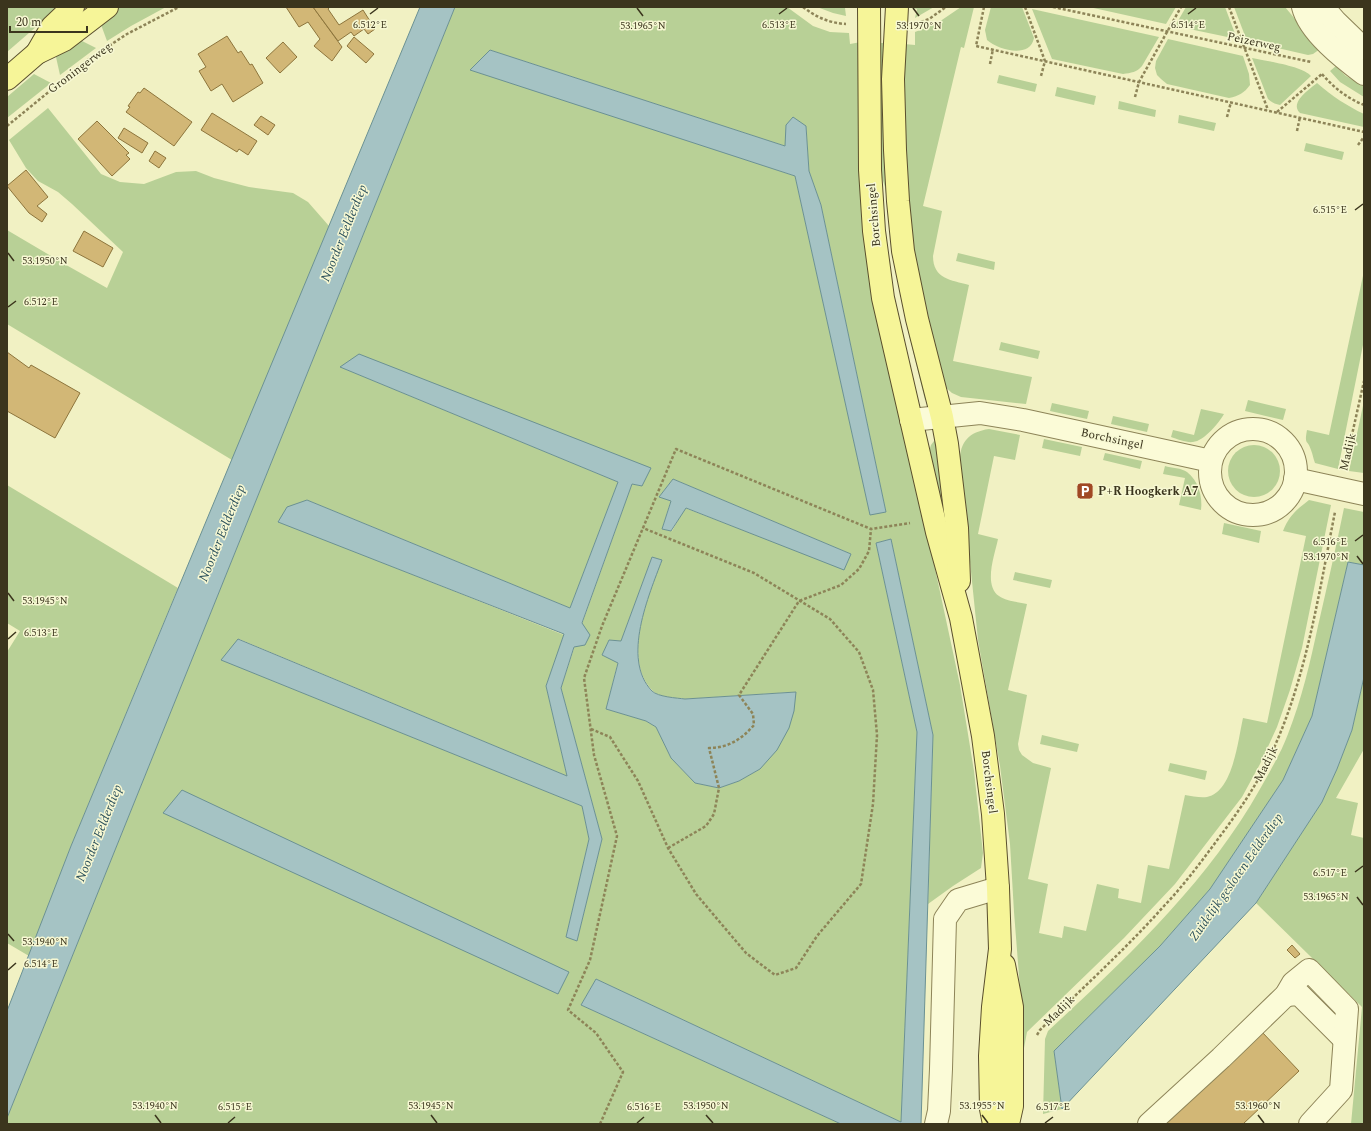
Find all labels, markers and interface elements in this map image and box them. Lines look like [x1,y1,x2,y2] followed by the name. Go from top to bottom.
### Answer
[10,8,87,34] scale bar
[16,13,41,32] text: 20 m
[353,17,387,33] text: 6.512°E
[762,17,796,33] text: 6.513°E
[1171,17,1205,33] text: 6.514°E
[620,18,666,34] text: 53.1965°N
[896,18,942,34] text: 53.1970°N
[1225,27,1283,57] street label: Peizerweg
[44,37,116,99] street label: Groningerweg
[315,181,373,285] water label: Noorder Eelderdiep
[862,182,886,248] street label: Borchsingel
[1313,202,1347,218] text: 6.515°E
[22,253,68,269] text: 53.1950°N
[24,294,58,310] text: 6.512°E
[1079,423,1145,455] street label: Borchsingel
[1334,431,1362,473] street label: Madijk
[193,481,251,585] water label: Noorder Eelderdiep
[1075,481,1095,501] parking icon: P+R Hoogkerk A7
[1098,482,1199,501] place label: P+R Hoogkerk A7
[1313,534,1347,550] text: 6.516°E
[1303,549,1349,565] text: 53.1970°N
[22,593,68,609] text: 53.1945°N
[24,625,58,641] text: 6.513°E
[1249,742,1283,785] street label: Madijk
[976,749,1002,815] street label: Borchsingel
[70,781,128,885] water label: Noorder Eelderdiep
[1184,809,1288,945] water label: Zuidelijk gesloten Eelderdiep
[1313,865,1347,881] text: 6.517°E
[1303,889,1349,905] text: 53.1965°N
[22,934,68,950] text: 53.1940°N
[24,956,58,972] text: 6.514°E
[1039,991,1080,1031] street label: Madijk
[132,1098,178,1114] text: 53.1940°N
[408,1098,454,1114] text: 53.1945°N
[683,1098,729,1114] text: 53.1950°N
[959,1098,1005,1114] text: 53.1955°N
[1235,1098,1281,1114] text: 53.1960°N
[218,1099,252,1115] text: 6.515°E
[627,1099,661,1115] text: 6.516°E
[1036,1099,1070,1115] text: 6.517°E

